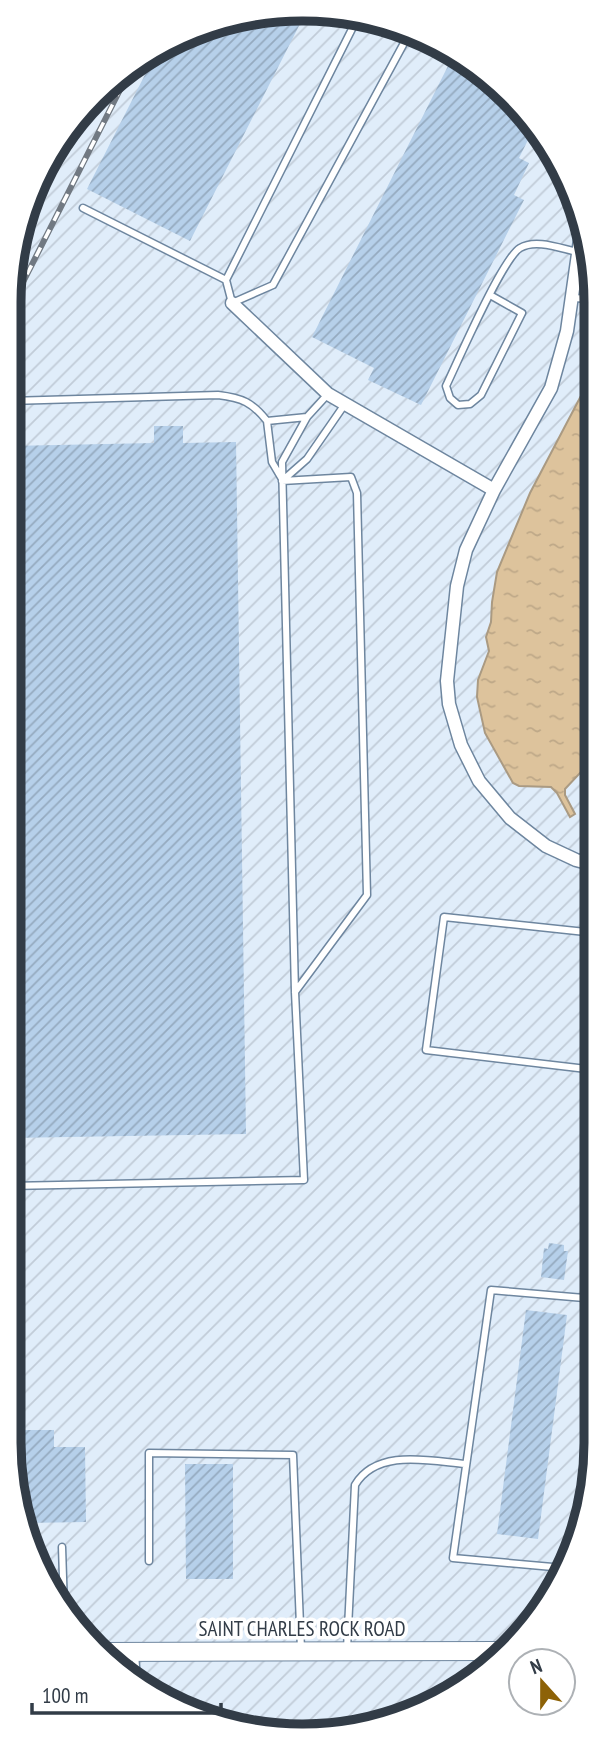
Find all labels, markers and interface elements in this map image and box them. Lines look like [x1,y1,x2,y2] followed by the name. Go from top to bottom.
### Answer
[199,1615,405,1642] street label: SAINT CHARLES ROCK ROAD
[507,1647,577,1717] north arrow
[527,1653,545,1679] text: N
[32,1672,220,1716] scale bar
[42,1682,88,1709] text: 100 m

